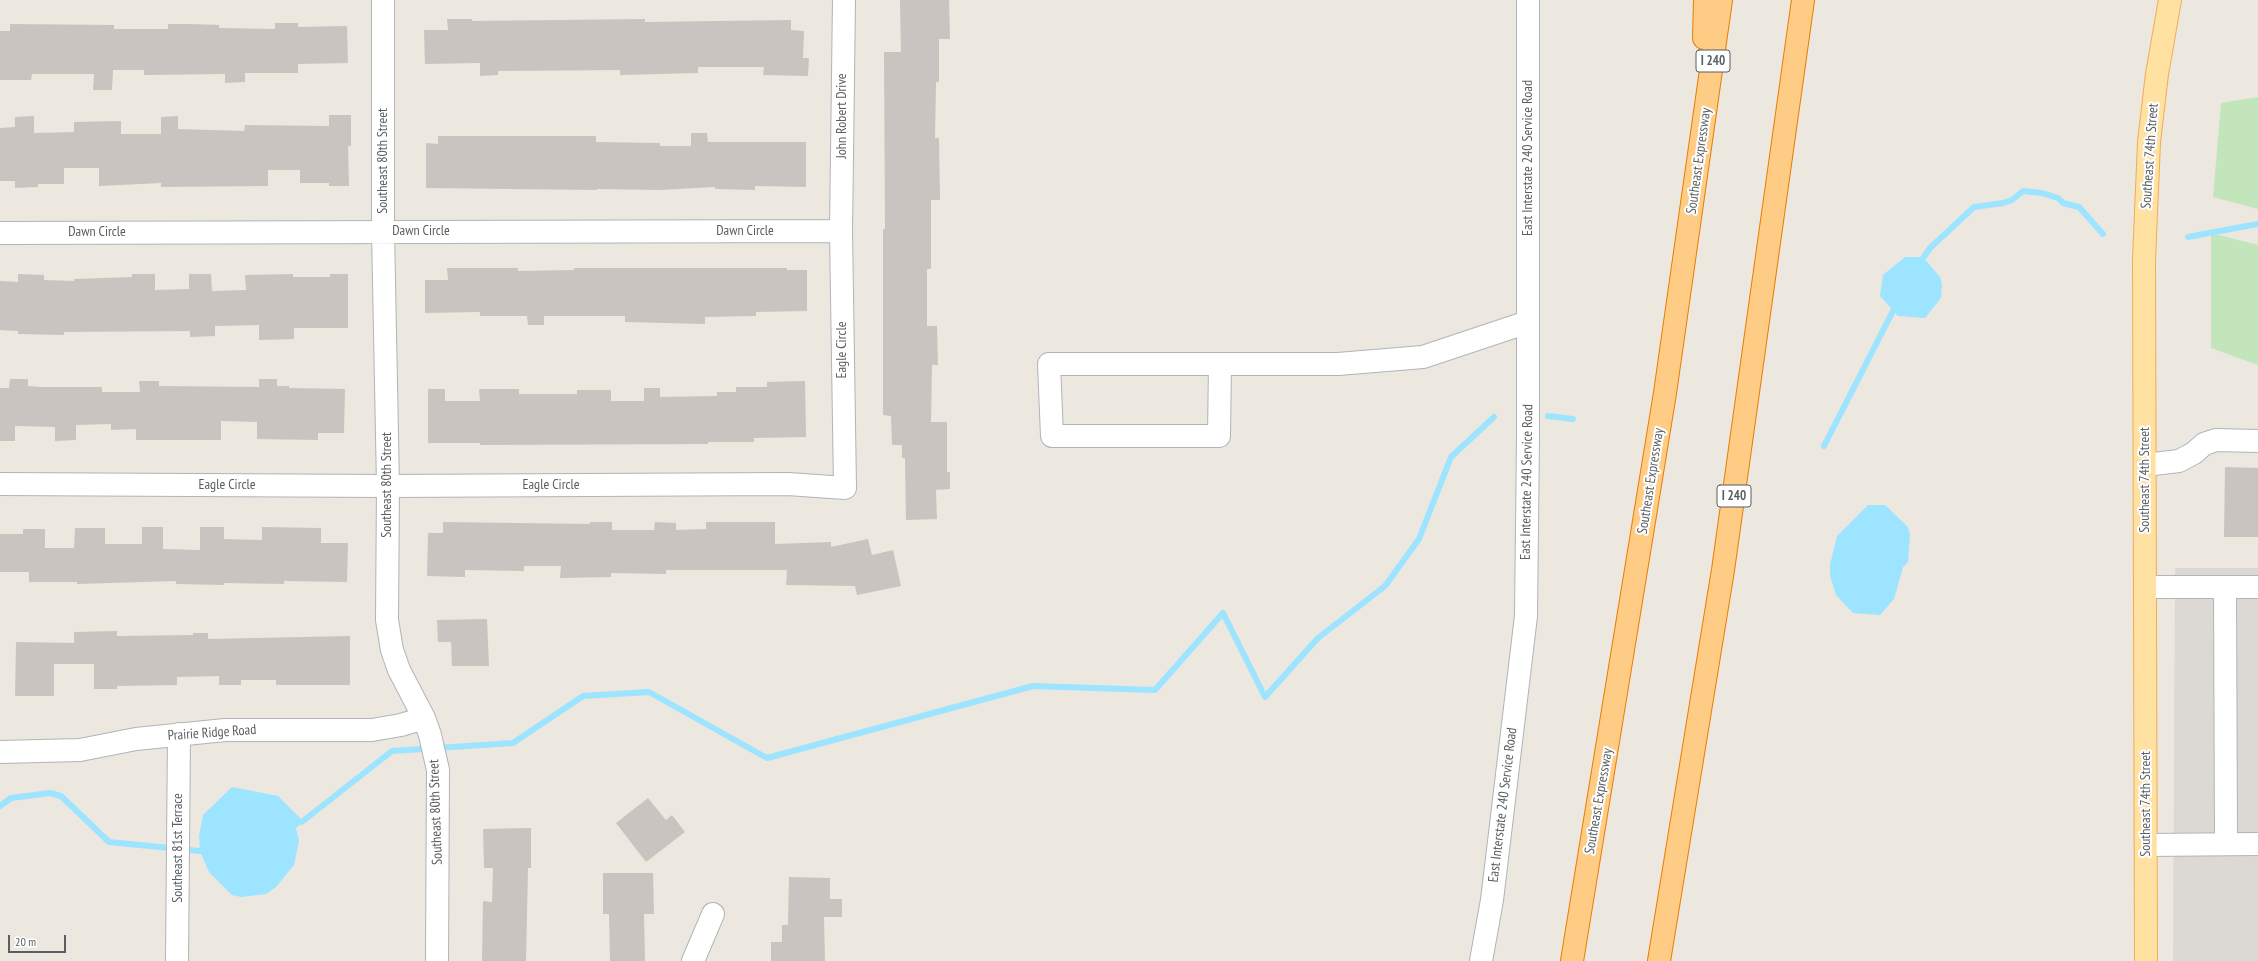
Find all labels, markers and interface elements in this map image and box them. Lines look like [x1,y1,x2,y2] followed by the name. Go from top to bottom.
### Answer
[1696,50,1730,72] road number: I 240
[834,73,850,159] street label: John Robert Drive
[1520,80,1536,236] street label: East Interstate 240 Service Road
[2138,103,2162,209] street label: Southeast 74th Street
[1683,107,1715,215] street label: Southeast Expressway
[375,108,391,214] street label: Southeast 80th Street
[392,223,450,239] street label: Dawn Circle
[716,223,774,239] street label: Dawn Circle
[68,224,126,240] street label: Dawn Circle
[834,322,850,378] street label: Eagle Circle
[1517,404,1537,560] street label: East Interstate 240 Service Road
[1634,427,1668,535] street label: Southeast Expressway
[2137,427,2153,533] street label: Southeast 74th Street
[379,432,395,538] street label: Southeast 80th Street
[199,477,255,493] street label: Eagle Circle
[523,477,579,493] street label: Eagle Circle
[1717,485,1751,507] road number: I 240
[167,722,257,744] street label: Prairie Ridge Road
[1485,727,1521,883] street label: East Interstate 240 Service Road
[1581,747,1617,855] street label: Southeast Expressway
[2138,751,2154,857] street label: Southeast 74th Street
[426,759,446,865] street label: Southeast 80th Street
[170,793,186,903] street label: Southeast 81st Terrace
[10,927,68,953] scale bar
[15,934,36,949] text: 20 m

